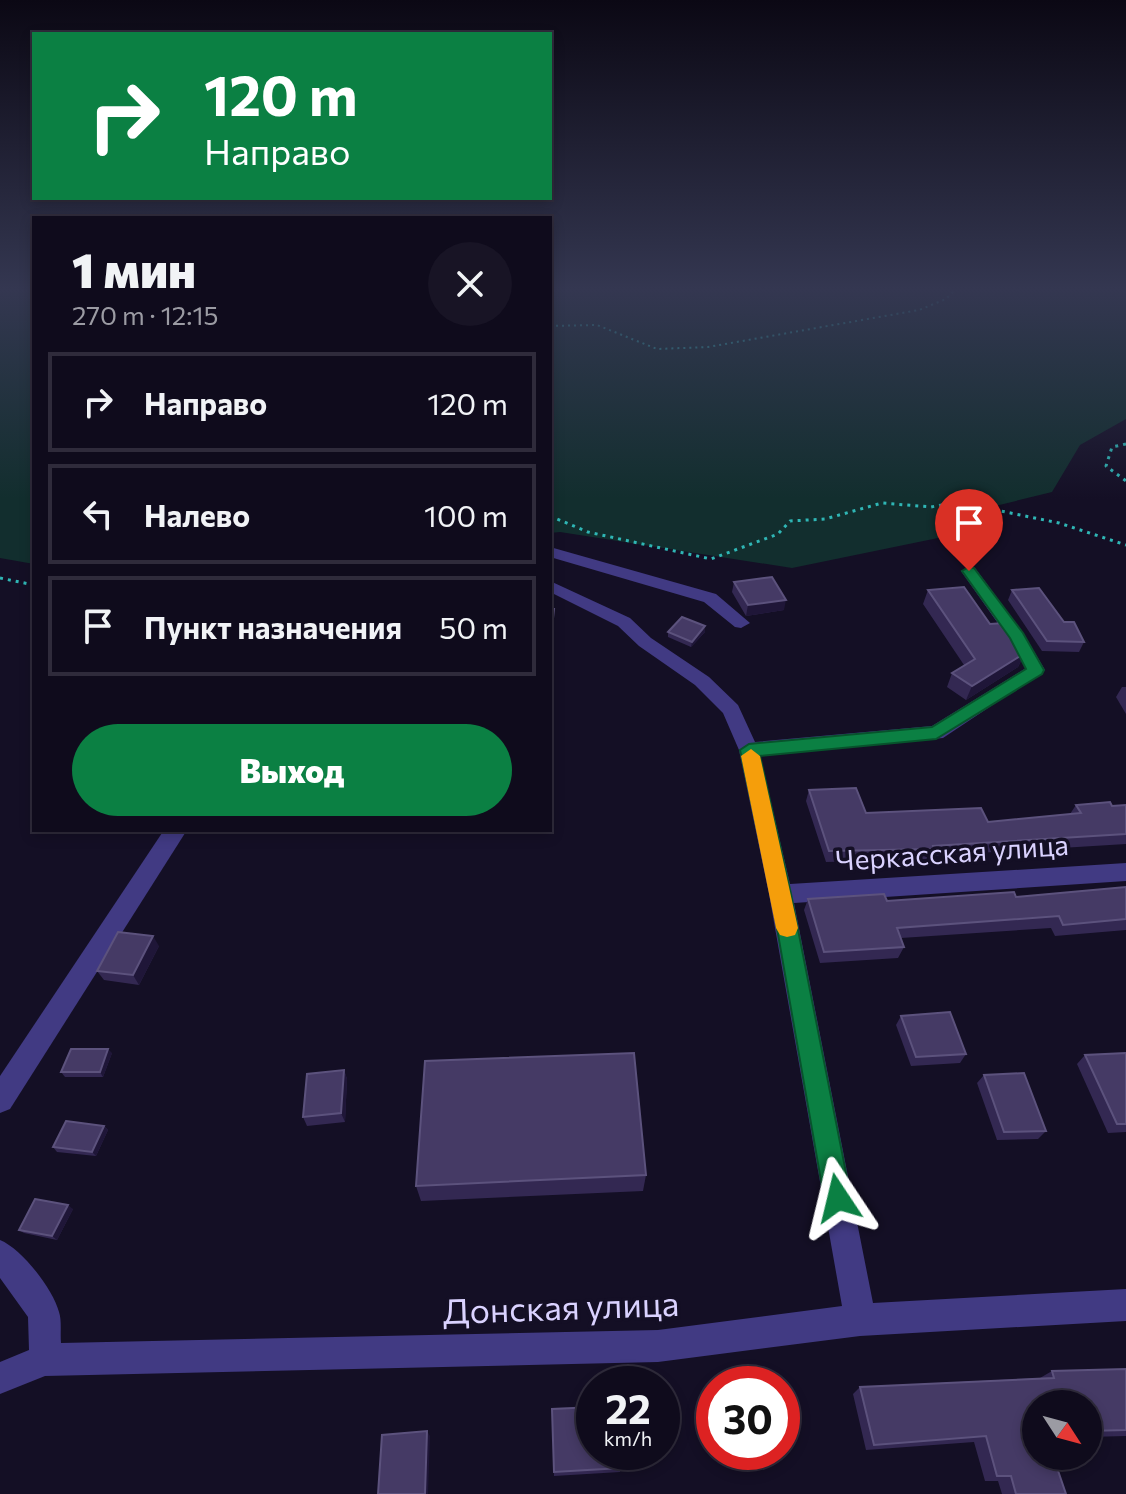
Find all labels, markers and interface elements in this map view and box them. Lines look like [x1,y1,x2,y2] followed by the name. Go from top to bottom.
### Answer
[204,59,358,128] text: 120 m
[72,64,176,168] icon: right
[204,128,350,172] text: Направо
[72,239,196,298] text: 1 мин
[428,242,512,326] button: close
[72,299,218,330] text: 270 m · 12:15
[76,380,120,424] icon: right
[144,384,267,421] text: Направо
[427,384,508,421] text: 120 m
[935,489,1003,571] pin
[76,492,120,536] icon: left
[144,496,250,533] text: Налево
[424,496,508,533] text: 100 m
[947,501,991,545] icon: arrive
[76,604,120,648] icon: arrive
[144,608,402,645] text: Пункт назначения
[439,608,508,645] text: 50 m
[72,724,512,816] button: Выход
[834,827,1070,877] street label: Черкасская улица
[796,1156,880,1240] position arrow
[442,1281,680,1331] street label: Донская улица
[696,1366,800,1470] speed limit sign: 30
[605,1383,651,1432] text: 22
[1022,1390,1102,1470] north arrow
[1022,1390,1102,1470] map controls
[604,1426,652,1450] text: km/h

